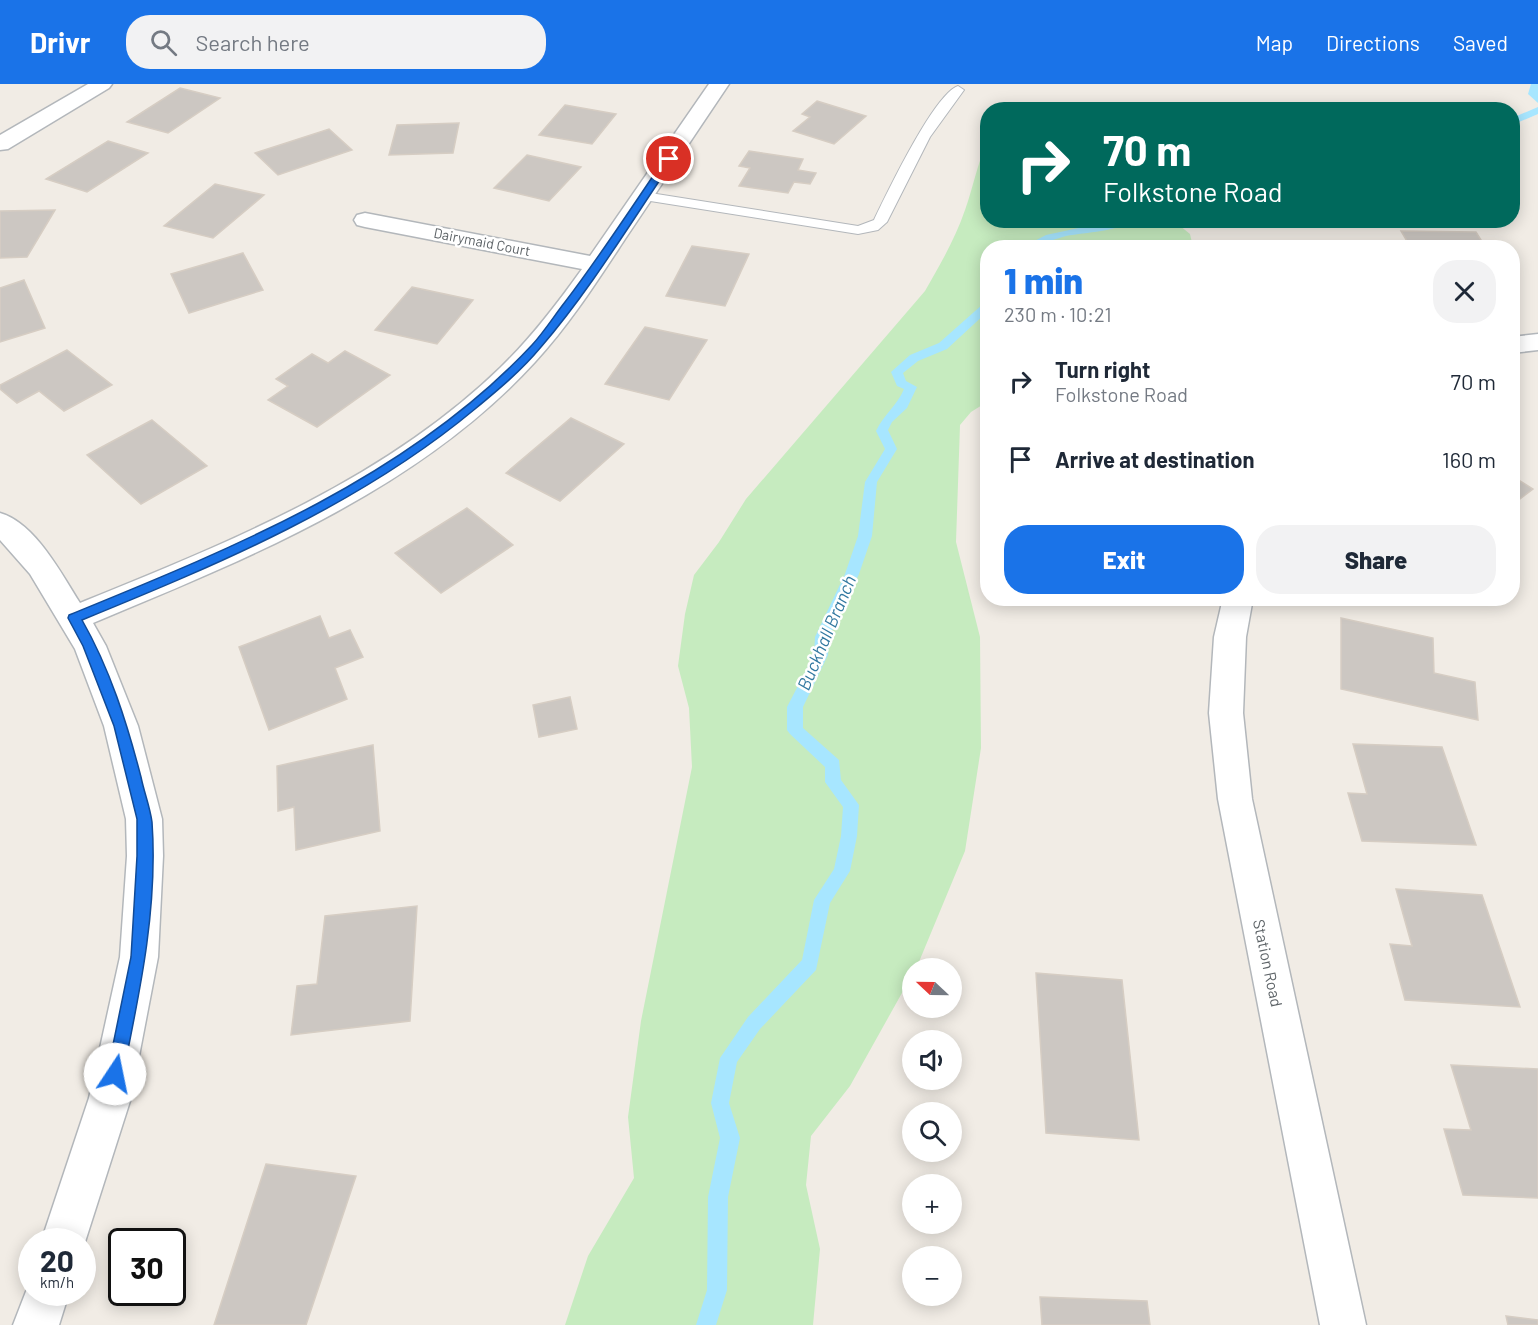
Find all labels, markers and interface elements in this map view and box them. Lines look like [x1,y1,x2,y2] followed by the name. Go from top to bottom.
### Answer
[126,15,546,69] search box
[30,25,90,59] text: Drivr
[147,26,180,59] icon: search
[195,29,310,55] text: Search here
[1256,30,1293,55] text: Map
[1326,30,1420,55] text: Directions
[1453,30,1508,55] text: Saved
[1103,124,1191,174] text: 70 m
[1004,126,1082,204] icon: right
[643,133,694,184] pin
[652,142,685,175] icon: arrive
[1103,175,1283,207] text: Folkstone Road
[432,224,532,259] street label: Dairymaid Court
[1004,258,1083,301] text: 1 min
[1433,260,1496,323] button: close
[1004,302,1111,326] text: 230 m · 10:21
[1055,356,1150,382] text: Turn right
[1004,365,1037,398] icon: right
[1451,368,1496,394] text: 70 m
[1055,382,1188,406] text: Folkstone Road
[1004,443,1037,476] icon: arrive
[1055,446,1254,472] text: Arrive at destination
[1442,446,1496,472] text: 160 m
[1004,525,1244,594] button: Exit
[1256,525,1496,594] button: Share
[792,572,860,693] water label: Buckhall Branch
[1250,917,1287,1008] street label: Station Road
[902,958,962,1018] north arrow
[902,958,962,1306] map controls
[902,1030,962,1090] button: sound
[83,1042,147,1106] position arrow
[902,1102,962,1162] button: search
[902,1174,962,1234] button: +
[108,1228,186,1306] speed limit sign: 30
[40,1242,74,1278] text: 20
[902,1246,962,1306] button: −
[40,1273,74,1291] text: km/h

